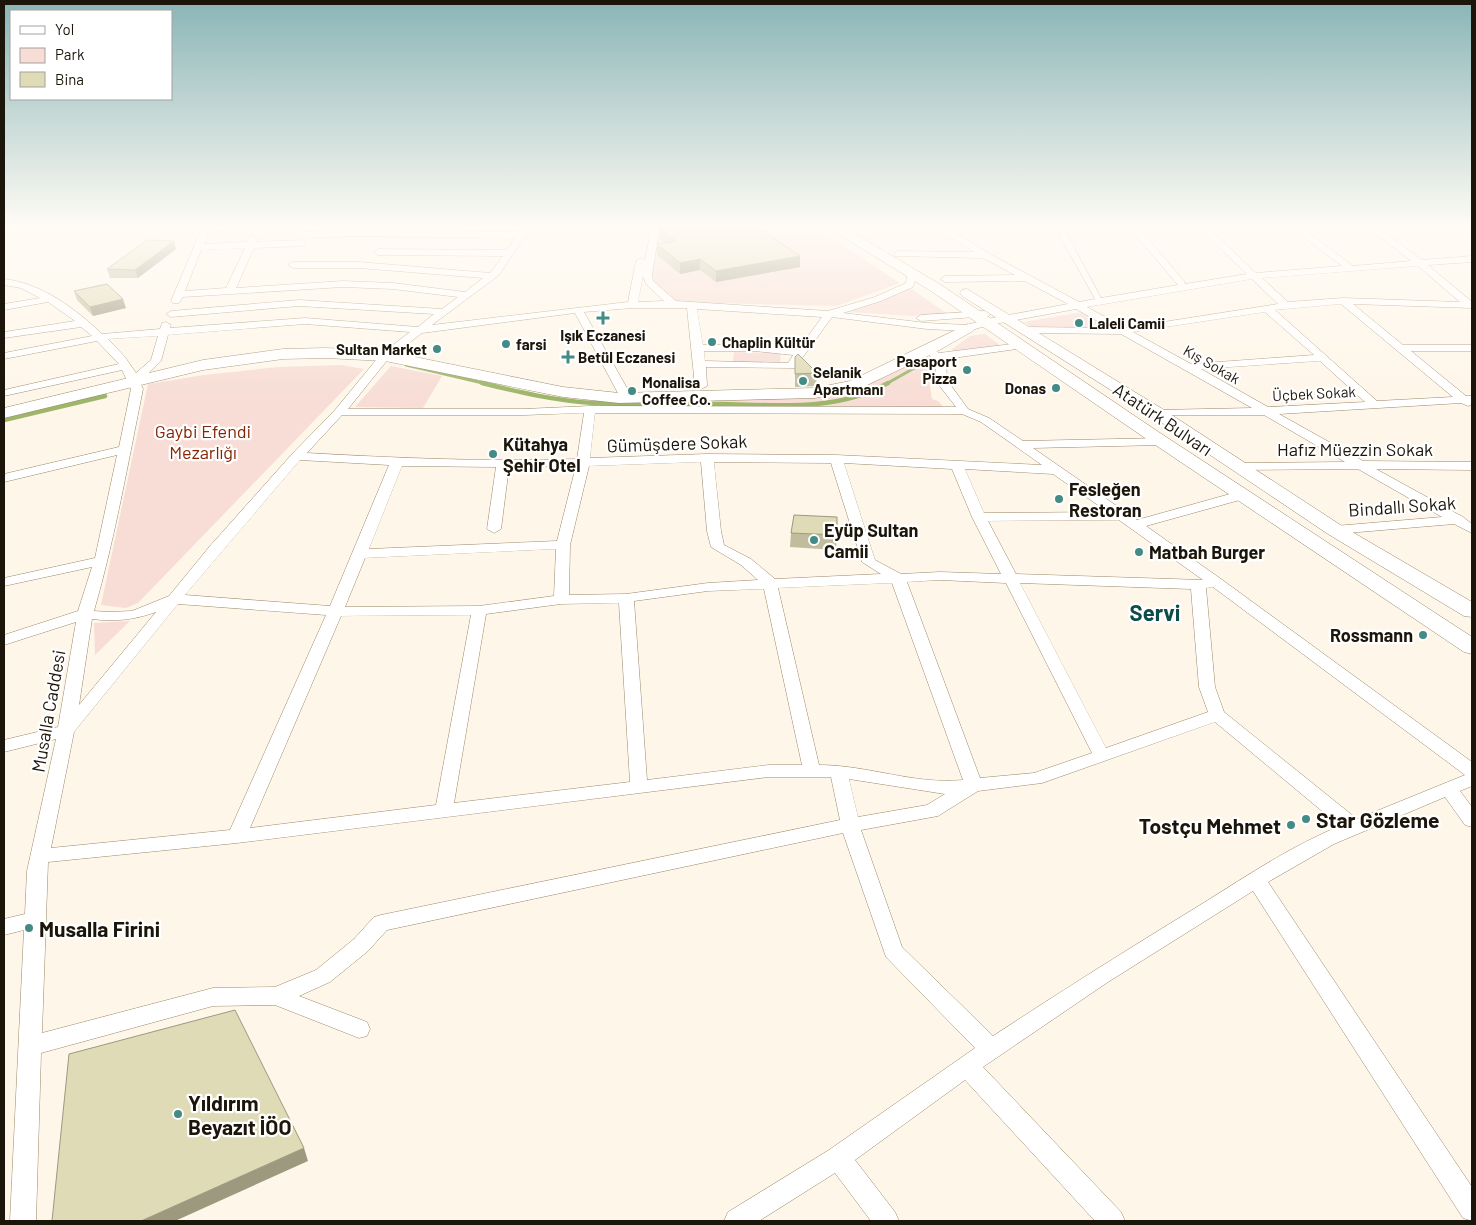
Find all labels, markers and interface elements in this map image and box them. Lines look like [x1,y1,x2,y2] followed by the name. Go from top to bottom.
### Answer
[10,10,172,100] legend
[55,20,74,38] text: Yol
[55,45,85,63] text: Park
[55,70,84,88] text: Bina
[597,312,609,324] marker: Işık Eczanesi
[1089,314,1165,332] place label: Laleli Camii
[1073,317,1085,329] marker: Laleli Camii
[560,326,646,344] place label: Işık Eczanesi
[722,333,816,351] place label: Chaplin Kültür
[516,335,547,353] place label: farsi
[706,336,718,348] marker: Chaplin Kültür
[500,338,512,350] marker: farsi
[336,340,427,358] place label: Sultan Market
[1181,341,1244,388] street label: Kış Sokak
[431,343,443,355] marker: Sultan Market
[578,348,675,366] place label: Betül Eczanesi
[562,351,574,363] marker: Betül Eczanesi
[896,352,957,387] place label: Pasaport Pizza
[813,363,883,398] place label: Selanik Apartmanı
[961,364,973,376] marker: Pasaport Pizza
[642,373,711,408] place label: Monalisa Coffee Co.
[797,375,809,387] marker: Selanik Apartmanı
[1109,378,1217,460] street label: Atatürk Bulvarı
[1005,379,1046,397] place label: Donas
[1050,382,1062,394] marker: Donas
[1272,382,1357,404] street label: Üçbek Sokak
[626,385,638,397] marker: Monalisa Coffee Co.
[155,420,251,463] park label: Gaybi Efendi Mezarlığı
[606,430,748,456] street label: Gümüşdere Sokak
[503,433,581,476] place label: Kütahya Şehir Otel
[1277,438,1433,460] street label: Hafız Müezzin Sokak
[487,448,499,460] marker: Kütahya Şehir Otel
[1069,478,1142,521] place label: Fesleğen Restoran
[1348,491,1456,521] street label: Bindallı Sokak
[1053,493,1065,505] marker: Fesleğen Restoran
[824,519,918,562] place label: Eyüp Sultan Camii
[808,534,820,546] marker: Eyüp Sultan Camii
[1149,541,1265,563] place label: Matbah Burger
[1133,546,1145,558] marker: Matbah Burger
[1130,599,1180,625] district label: Servi
[1330,624,1413,646] place label: Rossmann
[1417,629,1429,641] marker: Rossmann
[26,648,70,774] street label: Musalla Caddesi
[1316,807,1439,832] place label: Star Gözleme
[1139,813,1281,838] place label: Tostçu Mehmet
[1300,813,1312,825] marker: Star Gözleme
[1285,819,1297,831] marker: Tostçu Mehmet
[39,916,160,941] place label: Musalla Firini
[23,922,35,934] marker: Musalla Firini
[188,1090,291,1139] place label: Yıldırım Beyazıt İÖO
[172,1108,184,1120] marker: Yıldırım Beyazıt İÖO

